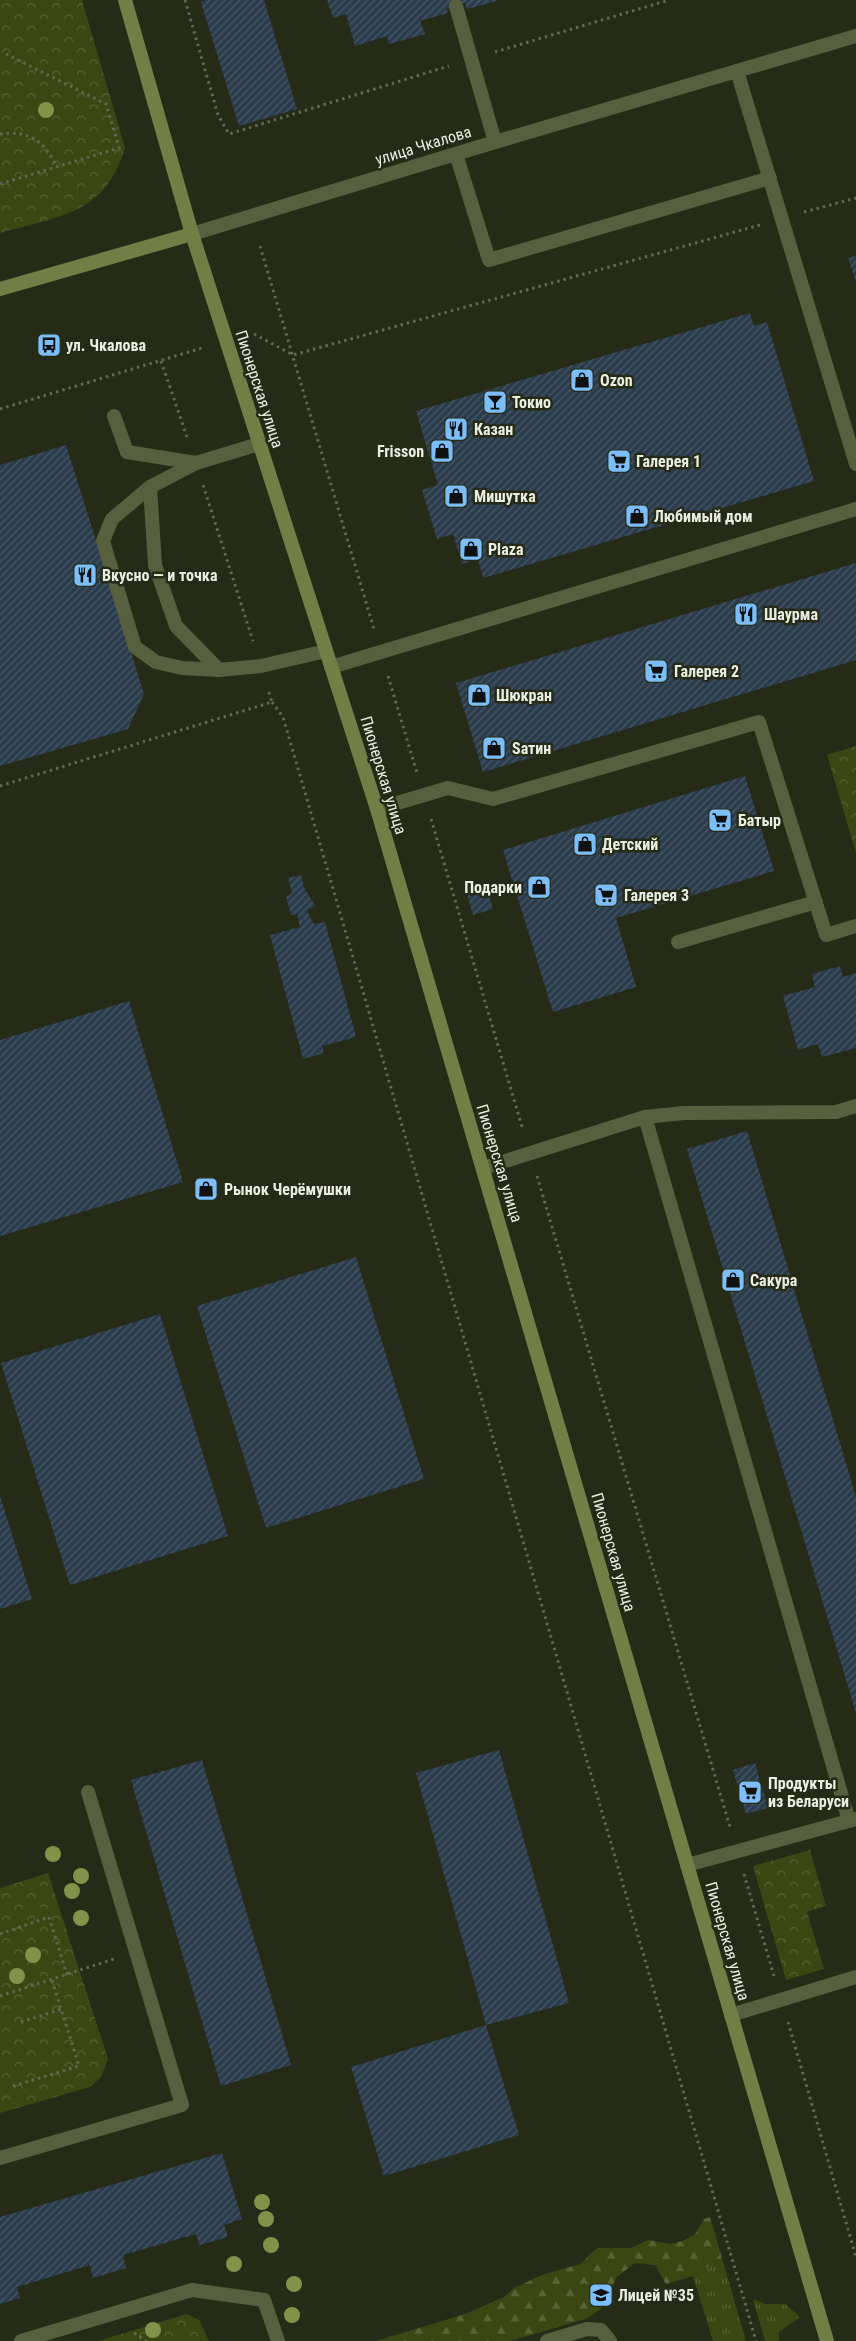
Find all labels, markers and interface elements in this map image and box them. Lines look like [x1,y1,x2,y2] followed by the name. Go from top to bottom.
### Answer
[373,122,473,169] street label: улица Чкалова
[232,328,287,450] street label: Пионерская улица
[36,332,62,358] bus stop icon: ул. Чкалова
[66,336,146,355] place label: ул. Чкалова
[569,367,595,393] shop icon: Ozon
[600,371,633,390] place label: Ozon
[482,389,508,415] bar icon: Токио
[512,393,551,412] place label: Токио
[443,416,469,442] restaurant icon: Казан
[474,420,513,439] place label: Казан
[429,438,455,464] shop icon: Frisson
[377,442,424,461] place label: Frisson
[606,448,632,474] supermarket icon: Галерея 1
[636,452,701,471] place label: Галерея 1
[443,483,469,509] shop icon: Мишутка
[474,487,536,506] place label: Мишутка
[624,503,650,529] shop icon: Любимый дом
[654,507,753,526] place label: Любимый дом
[458,536,484,562] shop icon: Plaza
[488,540,524,559] place label: Plaza
[72,562,98,588] restaurant icon: Вкусно — и точка
[102,566,218,585] place label: Вкусно — и точка
[733,601,759,627] restaurant icon: Шаурма
[764,605,818,624] place label: Шаурма
[643,658,669,684] supermarket icon: Галерея 2
[674,662,739,681] place label: Галерея 2
[466,682,492,708] shop icon: Шюкран
[496,686,552,705] place label: Шюкран
[357,714,411,836] street label: Пионерская улица
[481,735,507,761] shop icon: Sатин
[512,739,551,758] place label: Sатин
[707,807,733,833] supermarket icon: Батыр
[738,811,781,830] place label: Батыр
[572,831,598,857] shop icon: Детский
[602,835,658,854] place label: Детский
[526,874,552,900] shop icon: Подарки
[464,878,522,897] place label: Подарки
[593,882,619,908] supermarket icon: Галерея 3
[624,886,689,905] place label: Галерея 3
[473,1102,527,1224] street label: Пионерская улица
[193,1176,219,1202] shop icon: Рынок Черёмушки
[224,1180,351,1199] place label: Рынок Черёмушки
[720,1267,746,1293] shop icon: Сакура
[750,1271,798,1290] place label: Сакура
[588,1491,640,1614] street label: Пионерская улица
[768,1774,849,1811] place label: Продукты из Беларуси
[737,1779,763,1805] supermarket icon: Продукты из Беларуси
[702,1880,754,2003] street label: Пионерская улица
[588,2282,614,2308] school or university icon: Лицей №35
[618,2286,694,2305] place label: Лицей №35

